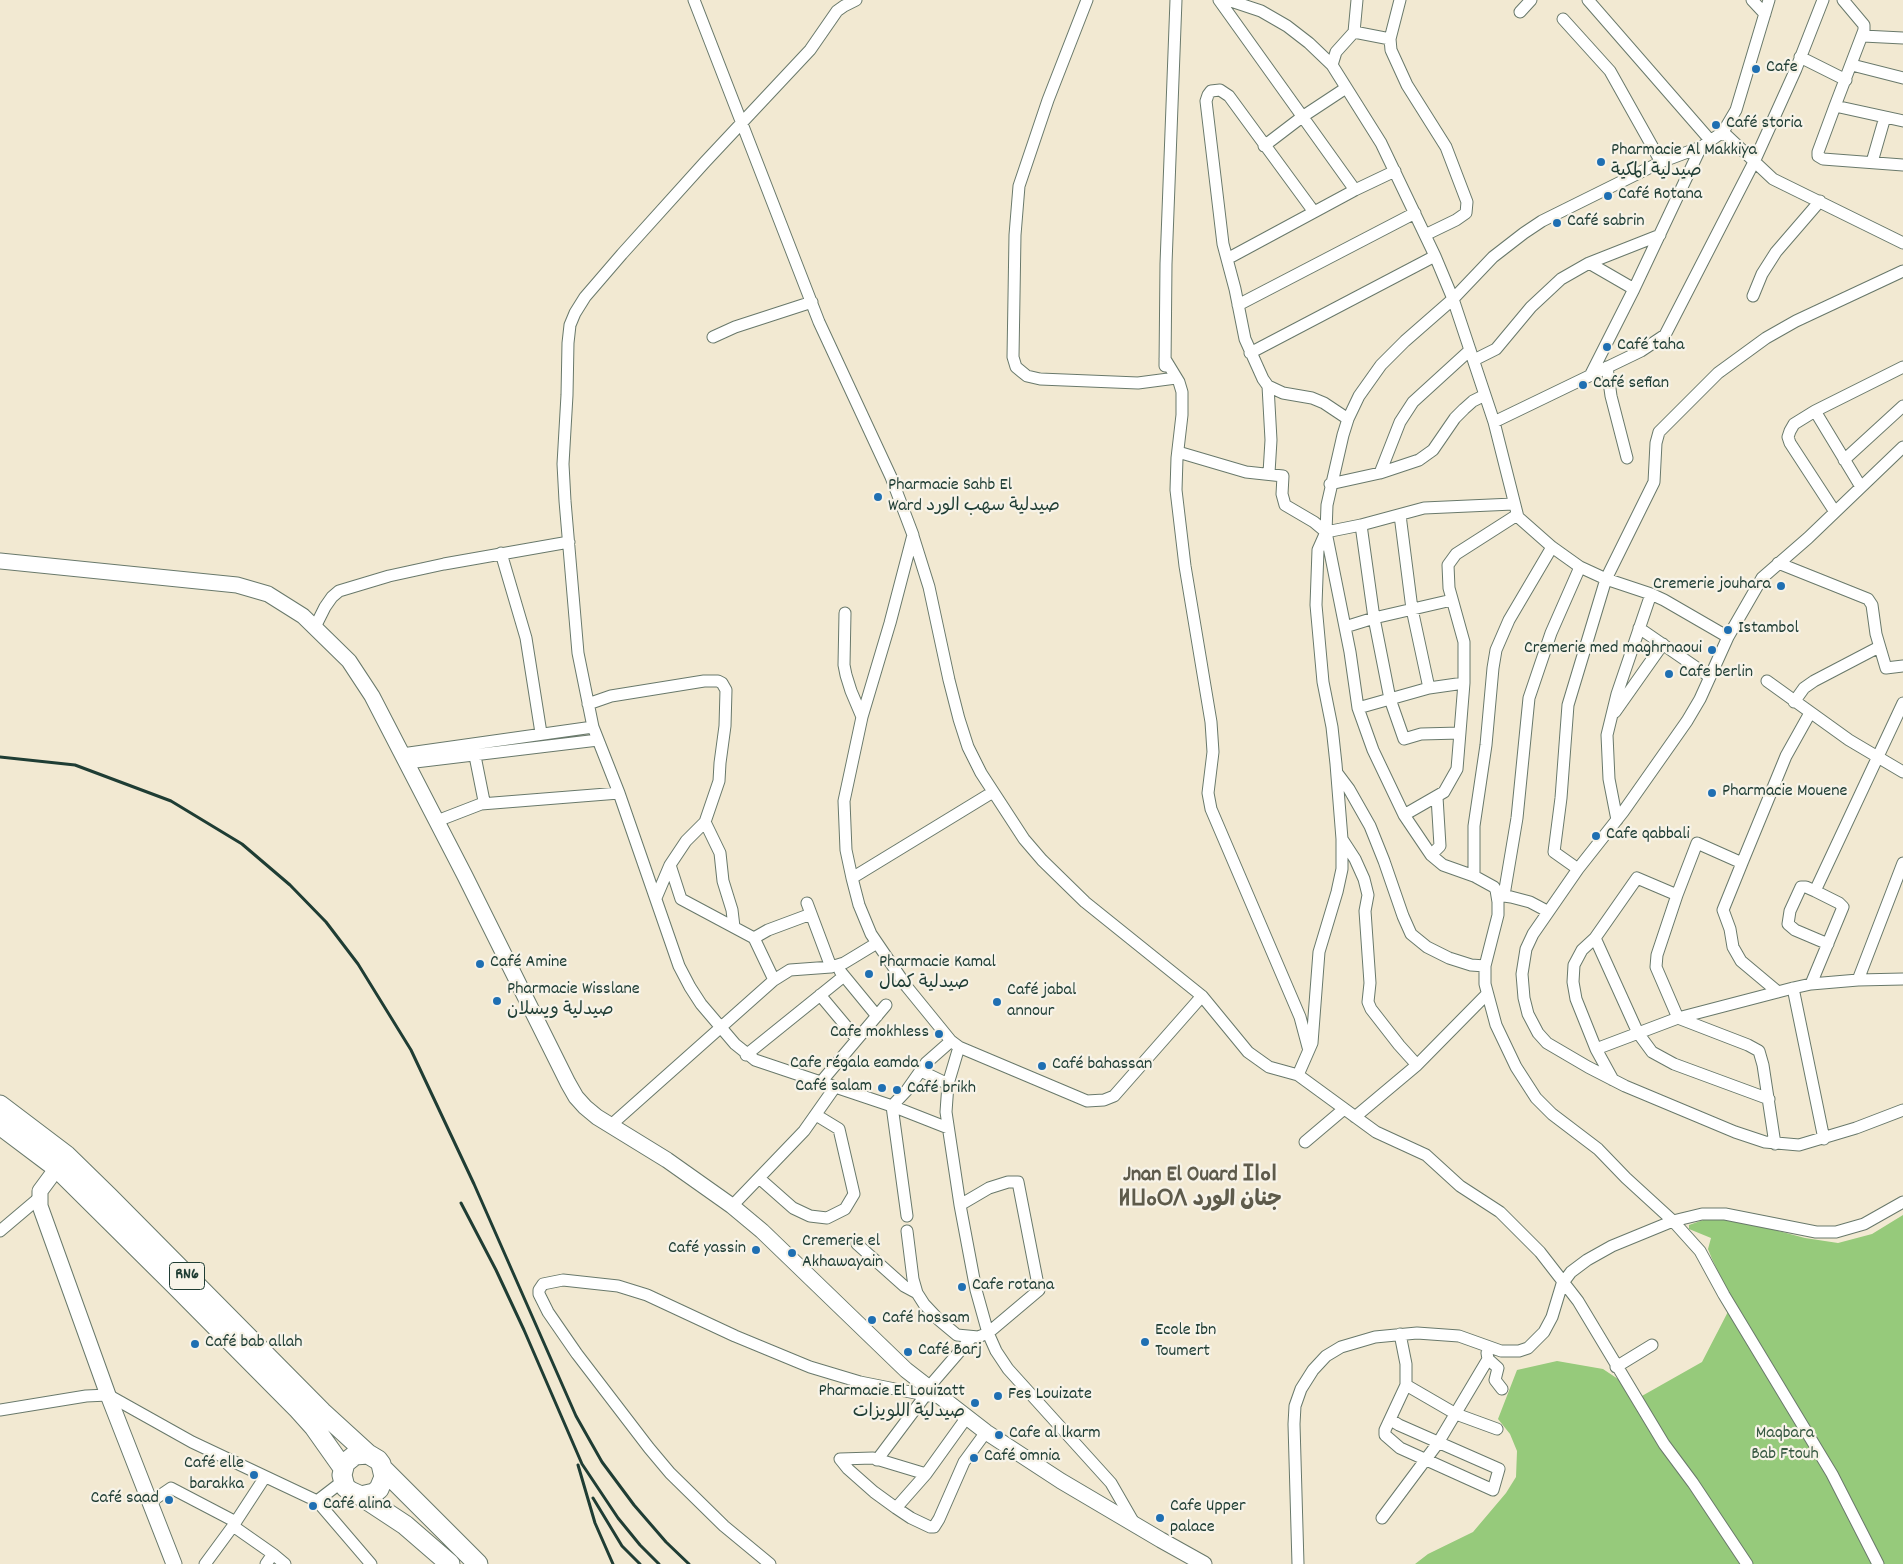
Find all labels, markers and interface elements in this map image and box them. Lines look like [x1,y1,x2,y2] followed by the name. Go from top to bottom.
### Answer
[1766,58,1798,80] place label: Cafe
[1750,63,1762,75] marker: Cafe
[1726,114,1802,136] place label: Café storia
[1710,119,1722,131] marker: Café storia
[1611,141,1757,183] place label: Pharmacie Al Makkiya صيدلية المكية
[1595,156,1607,168] marker: Pharmacie Al Makkiya صيدلية المكية
[1618,185,1702,207] place label: Café Rotana
[1602,190,1614,202] marker: Café Rotana
[1567,212,1645,234] place label: Café sabrin
[1551,217,1563,229] marker: Café sabrin
[1617,336,1684,358] place label: Café taha
[1601,341,1613,353] marker: Café taha
[1593,374,1669,396] place label: Café sefian
[1577,379,1589,391] marker: Café sefian
[888,476,1060,518] place label: Pharmacie Sahb El Ward صيدلية سهب الورد
[872,491,884,503] marker: Pharmacie Sahb El Ward صيدلية سهب الورد
[1653,575,1771,597] place label: Cremerie jouhara
[1775,580,1787,592] marker: Cremerie jouhara
[1738,619,1799,641] place label: Istambol
[1722,624,1734,636] marker: Istambol
[1524,639,1702,661] place label: Cremerie med maghrnaoui
[1706,644,1718,656] marker: Cremerie med maghrnaoui
[1679,663,1753,685] place label: Cafe berlin
[1663,668,1675,680] marker: Cafe berlin
[1722,782,1847,804] place label: Pharmacie Mouene
[1706,787,1718,799] marker: Pharmacie Mouene
[1606,825,1690,847] place label: Cafe qabbali
[1590,830,1602,842] marker: Cafe qabbali
[490,953,567,975] place label: Café Amine
[879,953,996,996] place label: Pharmacie Kamal صيدلية كمال
[474,958,486,970] marker: Café Amine
[863,968,875,980] marker: Pharmacie Kamal صيدلية كمال
[507,980,640,1022] place label: Pharmacie Wisslane صيدلية ويسلان
[1007,981,1076,1024] place label: Café jabal annour
[491,995,503,1007] marker: Pharmacie Wisslane صيدلية ويسلان
[991,996,1003,1008] marker: Café jabal annour
[830,1023,929,1045] place label: Cafe mokhless
[933,1028,945,1040] marker: Cafe mokhless
[790,1054,919,1076] place label: Cafe régala eamda
[1052,1055,1152,1077] place label: Café bahassan
[923,1059,935,1071] marker: Cafe régala eamda
[1036,1060,1048,1072] marker: Café bahassan
[795,1077,872,1099] place label: Café salam
[907,1079,976,1101] place label: Café brikh
[876,1082,888,1094] marker: Café salam
[891,1084,903,1096] marker: Café brikh
[1118,1164,1282,1216] district label: Jnan El Ouard ⵊⵏⴰⵏ ⵍⵡⴰⵔⴷ جنان الورد
[802,1232,883,1274] place label: Cremerie el Akhawayain
[668,1239,746,1261] place label: Café yassin
[750,1244,762,1256] marker: Café yassin
[786,1247,798,1259] marker: Cremerie el Akhawayain
[170,1262,204,1290] road number: RN6
[972,1276,1054,1298] place label: Cafe rotana
[956,1281,968,1293] marker: Cafe rotana
[882,1309,970,1331] place label: Café hossam
[866,1314,878,1326] marker: Café hossam
[1155,1321,1216,1364] place label: Ecole Ibn Toumert
[205,1333,302,1355] place label: Café bab allah
[1139,1336,1151,1348] marker: Ecole Ibn Toumert
[189,1338,201,1350] marker: Café bab allah
[918,1341,982,1363] place label: Café Barj
[902,1346,914,1358] marker: Café Barj
[819,1382,965,1425] place label: Pharmacie El Louizatt صيدلية اللويزات
[1008,1385,1092,1407] place label: Fes Louizate
[992,1390,1004,1402] marker: Fes Louizate
[969,1397,981,1409] marker: Pharmacie El Louizatt صيدلية اللويزات
[1009,1424,1101,1446] place label: Cafe al lkarm
[1751,1424,1819,1466] park label: Maqbara Bab Ftouh
[993,1429,1005,1441] marker: Cafe al lkarm
[984,1447,1060,1469] place label: Café omnia
[968,1452,980,1464] marker: Café omnia
[184,1454,244,1496] place label: Café elle barakka
[248,1469,260,1481] marker: Café elle barakka
[91,1489,159,1511] place label: Café saad
[163,1494,175,1506] marker: Café saad
[323,1495,391,1517] place label: Café alina
[1170,1497,1246,1540] place label: Cafe Upper palace
[307,1500,319,1512] marker: Café alina
[1154,1512,1166,1524] marker: Cafe Upper palace

